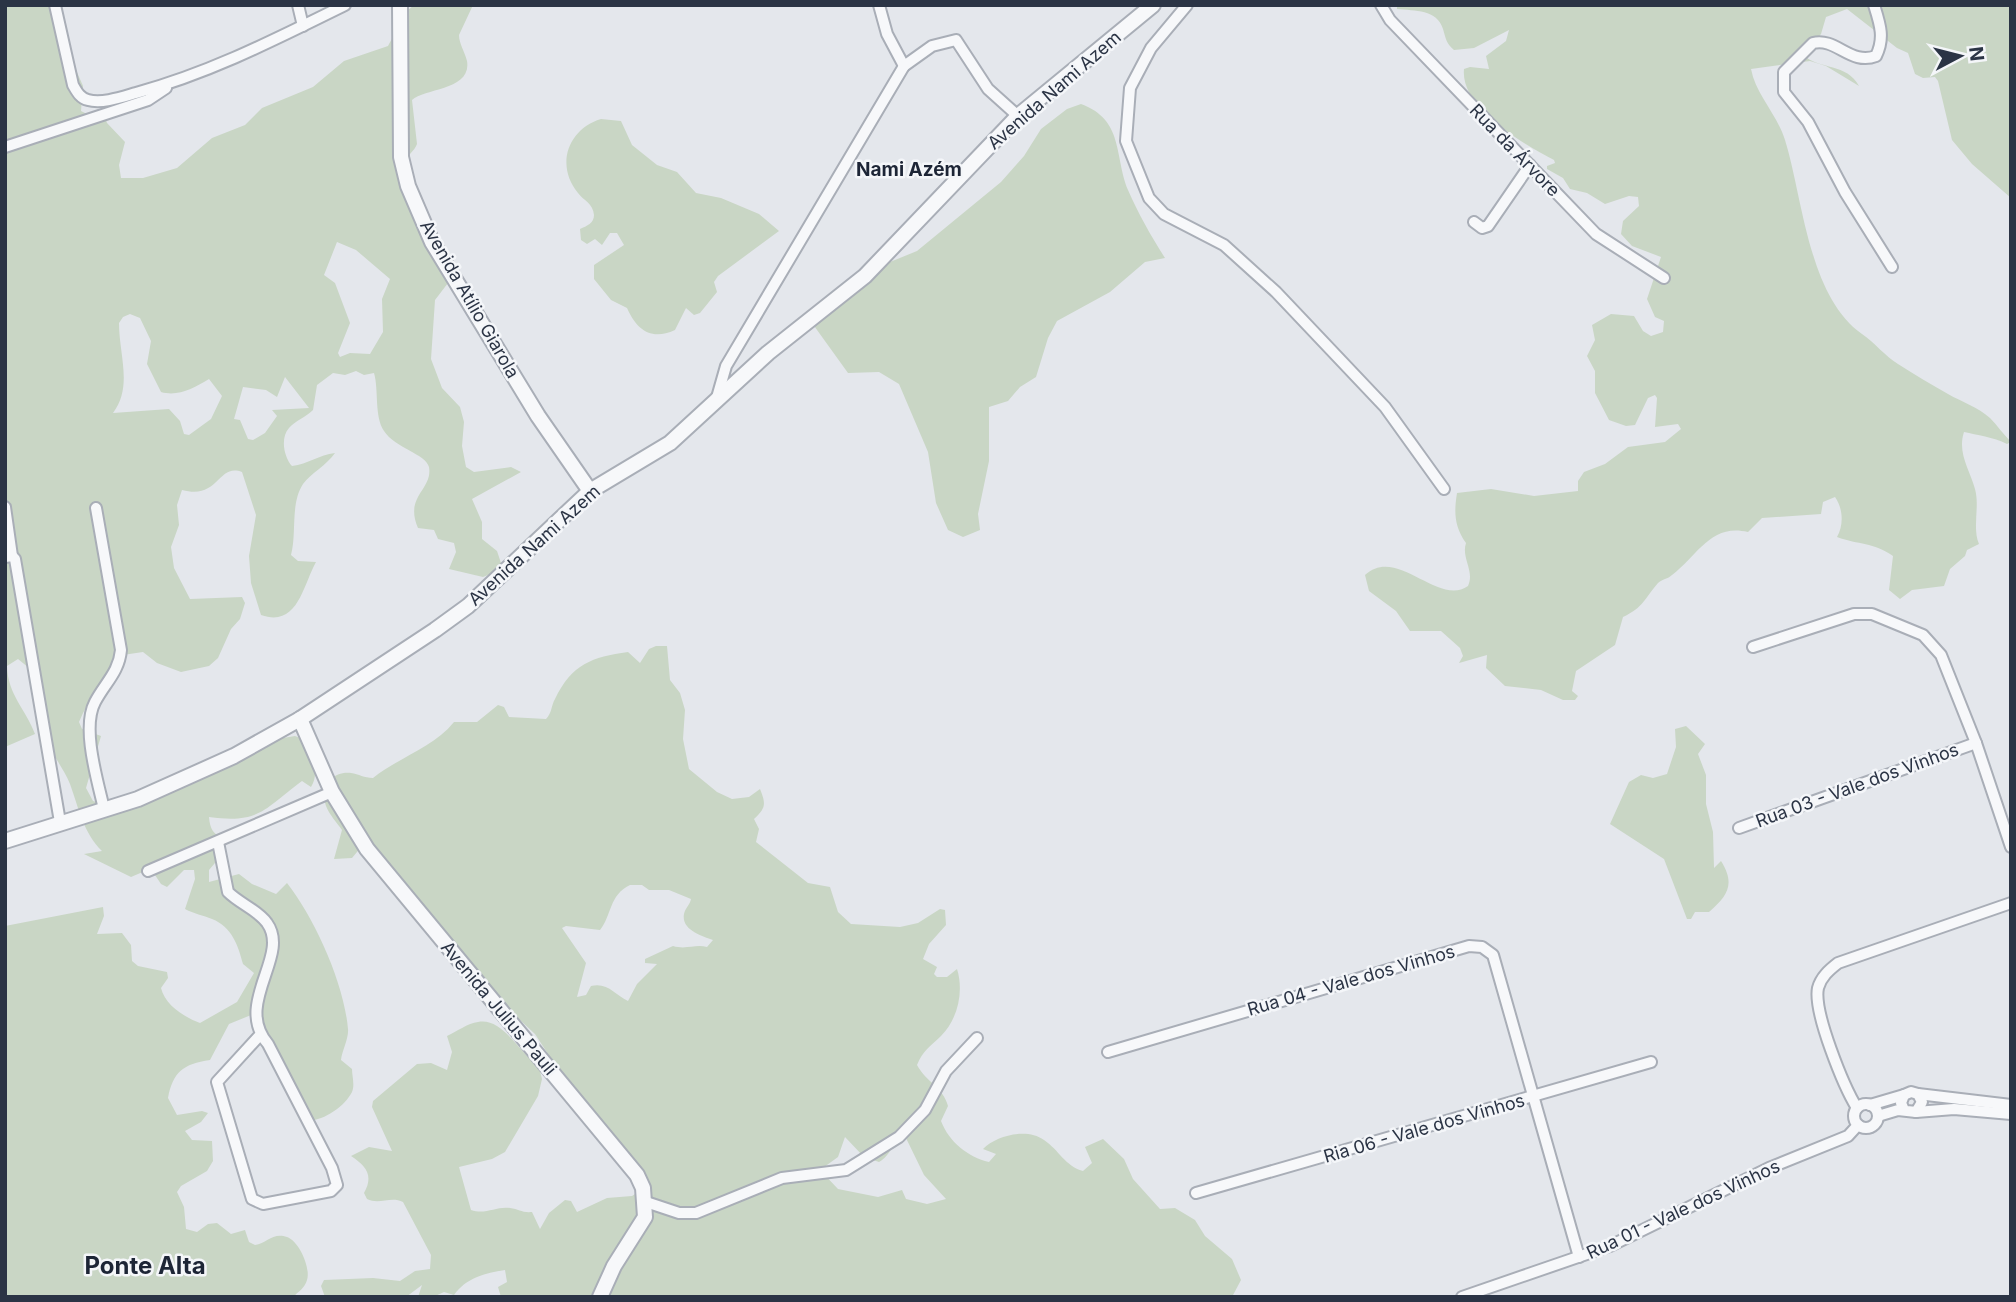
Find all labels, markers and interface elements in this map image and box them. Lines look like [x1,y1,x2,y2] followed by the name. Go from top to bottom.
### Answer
[1925,21,1995,91] north arrow
[983,26,1125,154] street label: Avenida Nami Azem
[1964,45,1989,63] text: N
[1466,99,1565,201] street label: Rua da Árvore
[856,158,962,181] district label: Nami Azém
[416,216,524,382] street label: Avenida Atílio Giarola
[464,480,604,610] street label: Avenida Nami Azem
[1753,738,1961,832] street label: Rua 03 - Vale dos Vinhos
[437,937,561,1079] street label: Avenida Julius Pauli
[1245,940,1457,1020] street label: Rua 04 - Vale dos Vinhos
[1321,1089,1527,1167] street label: Ria 06 - Vale dos Vinhos
[1583,1155,1783,1263] street label: Rua 01 - Vale dos Vinhos
[84,1251,206,1280] district label: Ponte Alta

